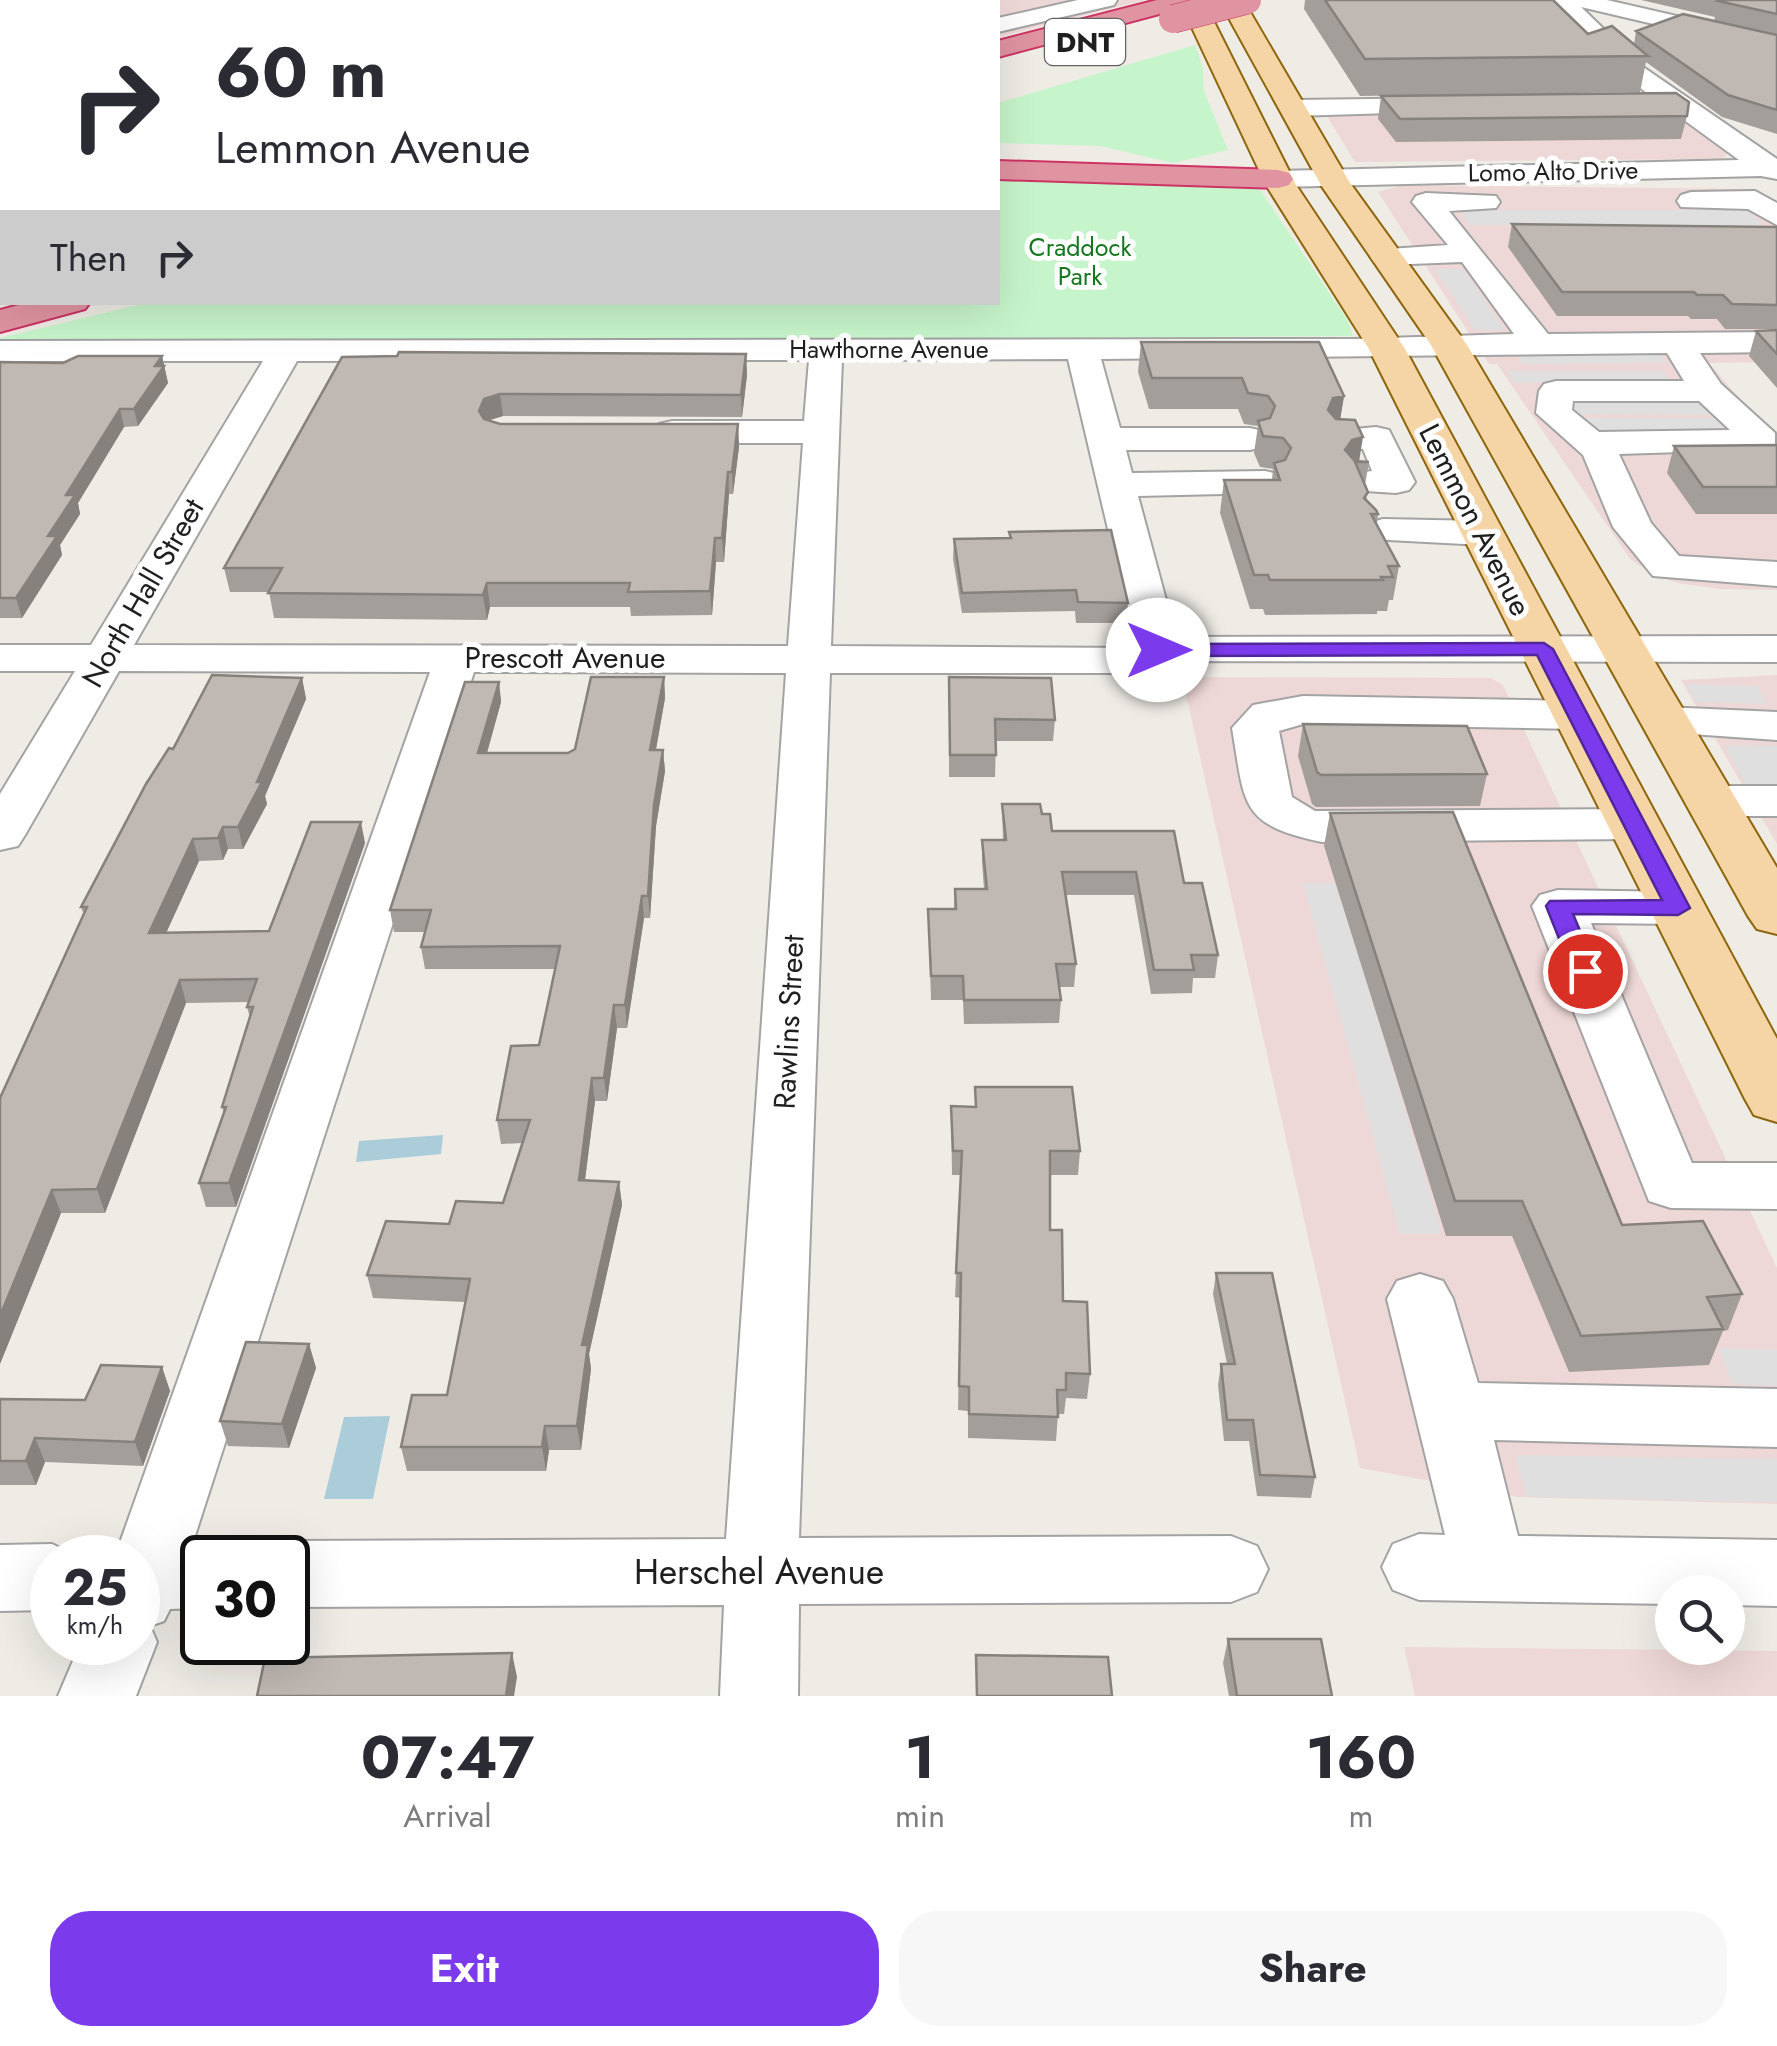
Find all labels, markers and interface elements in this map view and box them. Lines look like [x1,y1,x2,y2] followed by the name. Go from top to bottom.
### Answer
[1045,19,1125,65] road number: DNT
[215,22,387,123] text: 60 m
[50,40,180,170] icon: right
[215,115,531,180] text: Lemmon Avenue
[1467,152,1639,190] street label: Lomo Alto Drive
[1029,229,1131,294] park label: Craddock Park
[50,230,127,285] text: Then
[147,230,202,285] icon: right
[789,331,989,367] street label: Hawthorne Avenue
[1409,416,1542,623] street label: Lemmon Avenue
[71,489,215,695] street label: North Hall Street
[1106,598,1210,702] position arrow
[465,636,665,679] street label: Prescott Avenue
[1543,929,1628,1014] pin
[762,933,815,1110] street label: Rawlins Street
[1558,944,1613,999] icon: arrive
[180,1535,310,1665] speed limit sign: 30
[634,1547,884,1597] street label: Herschel Avenue
[62,1551,128,1624] text: 25
[1655,1575,1745,1665] map controls
[1655,1575,1745,1665] button: search
[67,1607,123,1643] text: km/h
[361,1714,534,1801] text: 07:47
[905,1714,935,1801] text: 1
[1306,1714,1416,1801] text: 160
[403,1793,492,1839] text: Arrival
[895,1793,945,1839] text: min
[1348,1793,1373,1839] text: m
[50,1911,879,2026] button: Exit
[899,1911,1727,2026] button: Share

